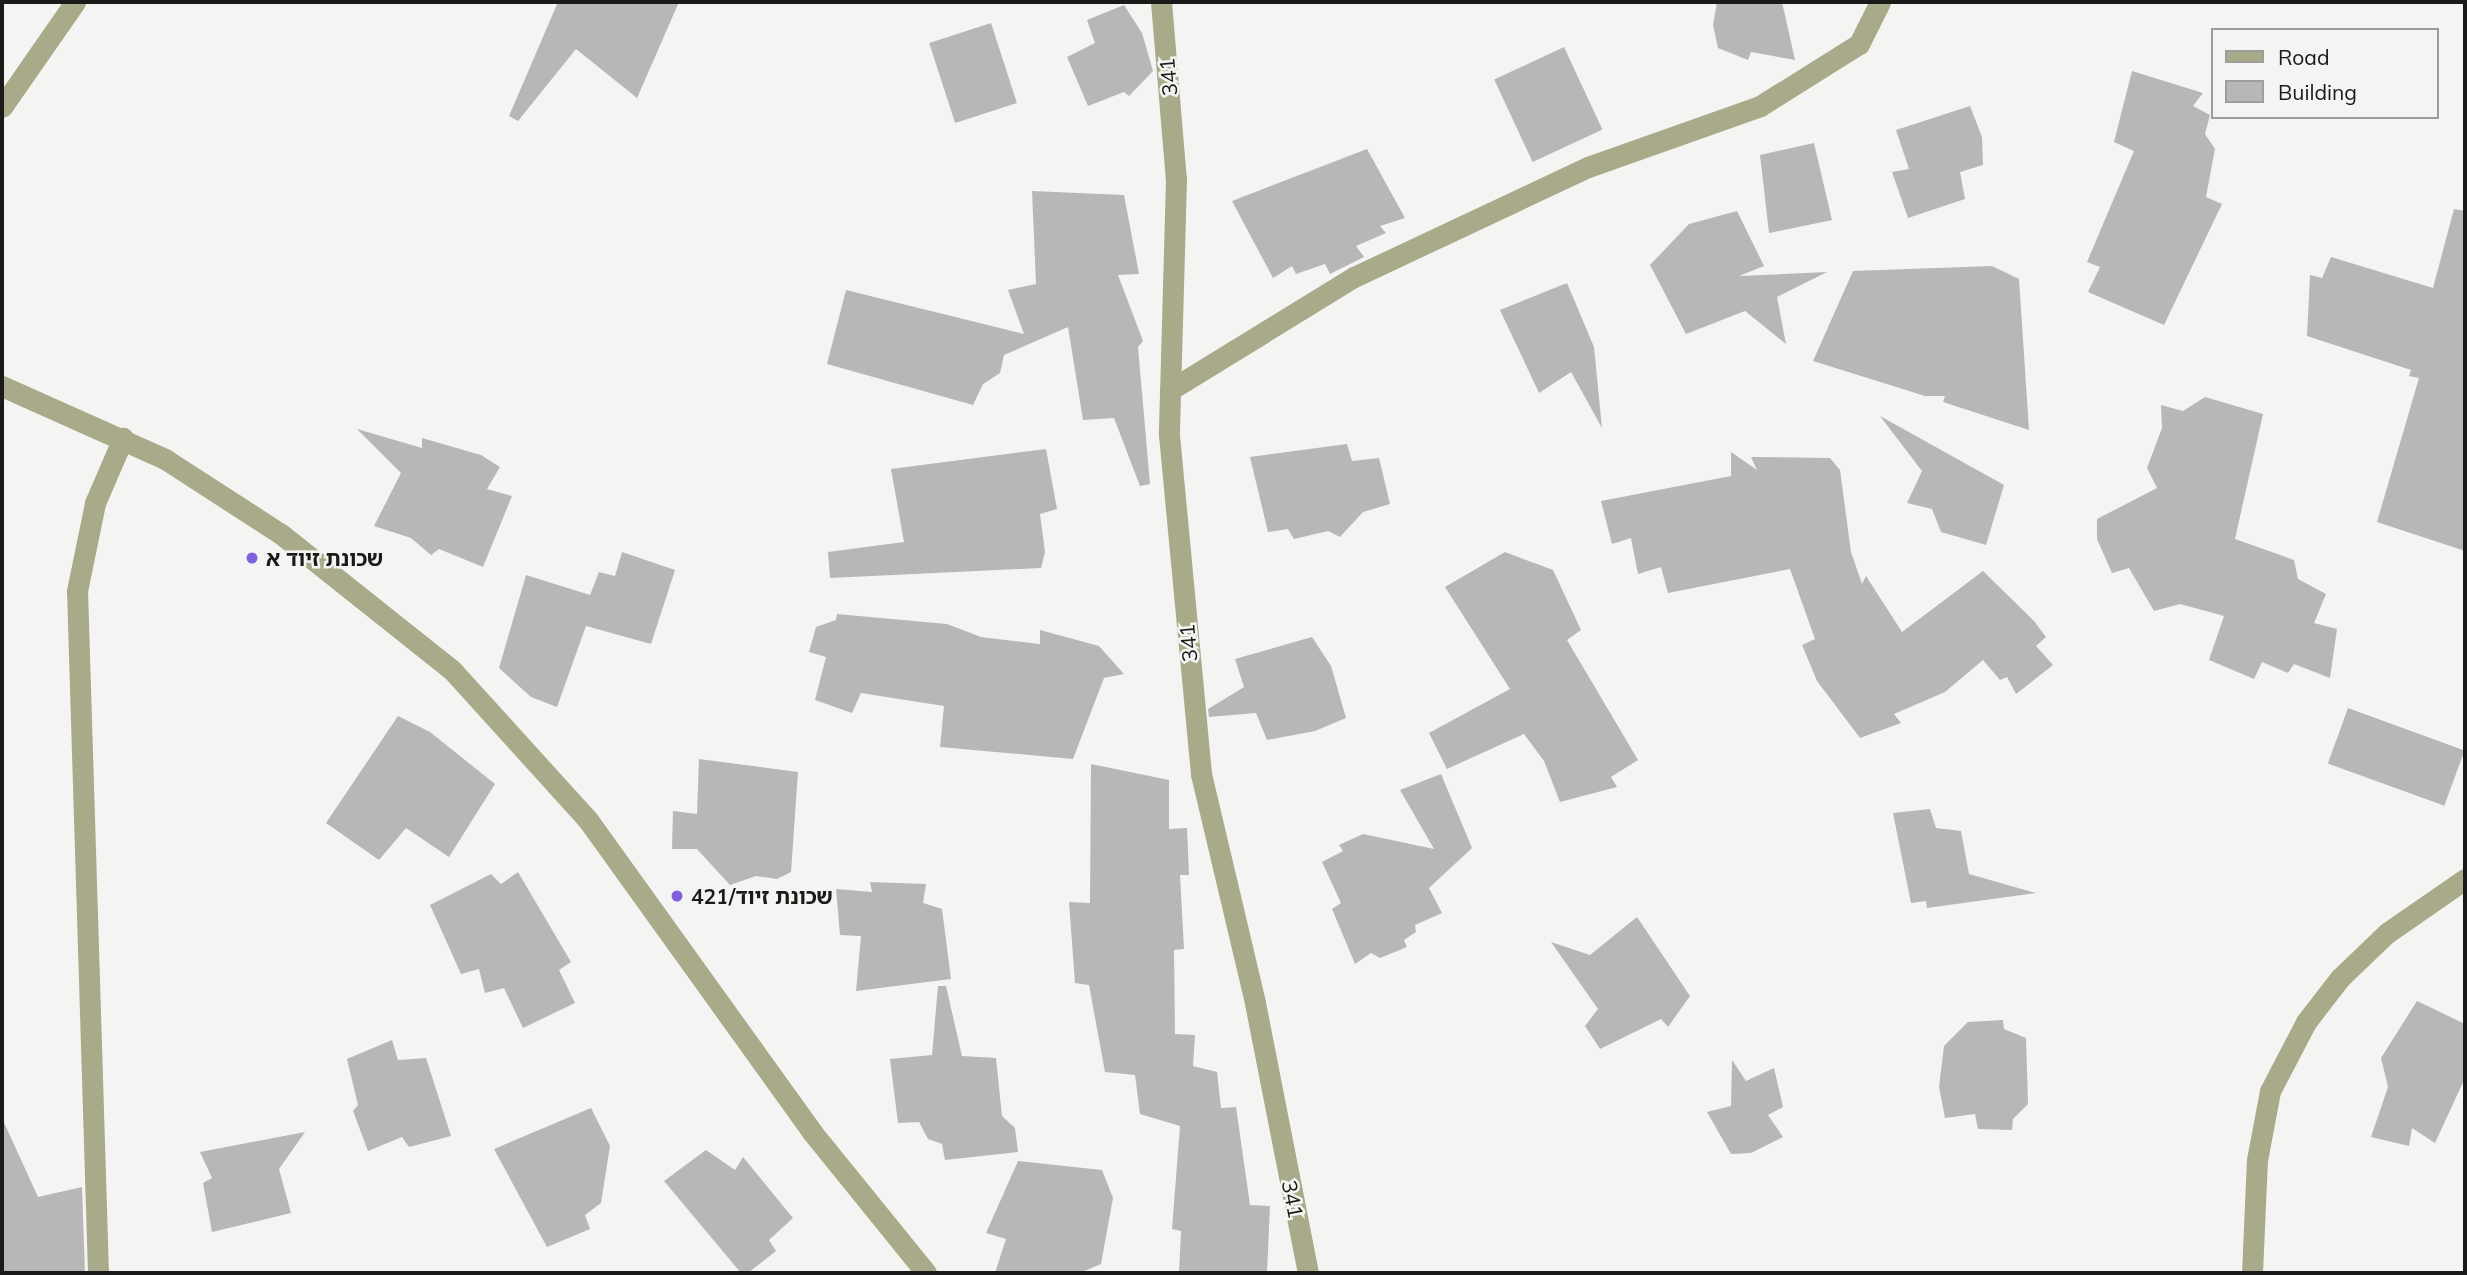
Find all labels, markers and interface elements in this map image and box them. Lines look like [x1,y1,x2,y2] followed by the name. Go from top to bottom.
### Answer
[2212,28,2439,119] legend
[2278,44,2329,70] text: Road
[1154,57,1182,97] street label: 341
[2278,79,2357,105] text: Building
[266,545,383,571] place label: שכונת זיוד א
[244,550,260,566] marker: שכונת זיוד א
[1174,623,1202,663] street label: 341
[691,883,833,909] place label: שכונת זיוד/421
[669,888,685,904] marker: שכונת זיוד/421
[1277,1178,1309,1220] street label: 341

